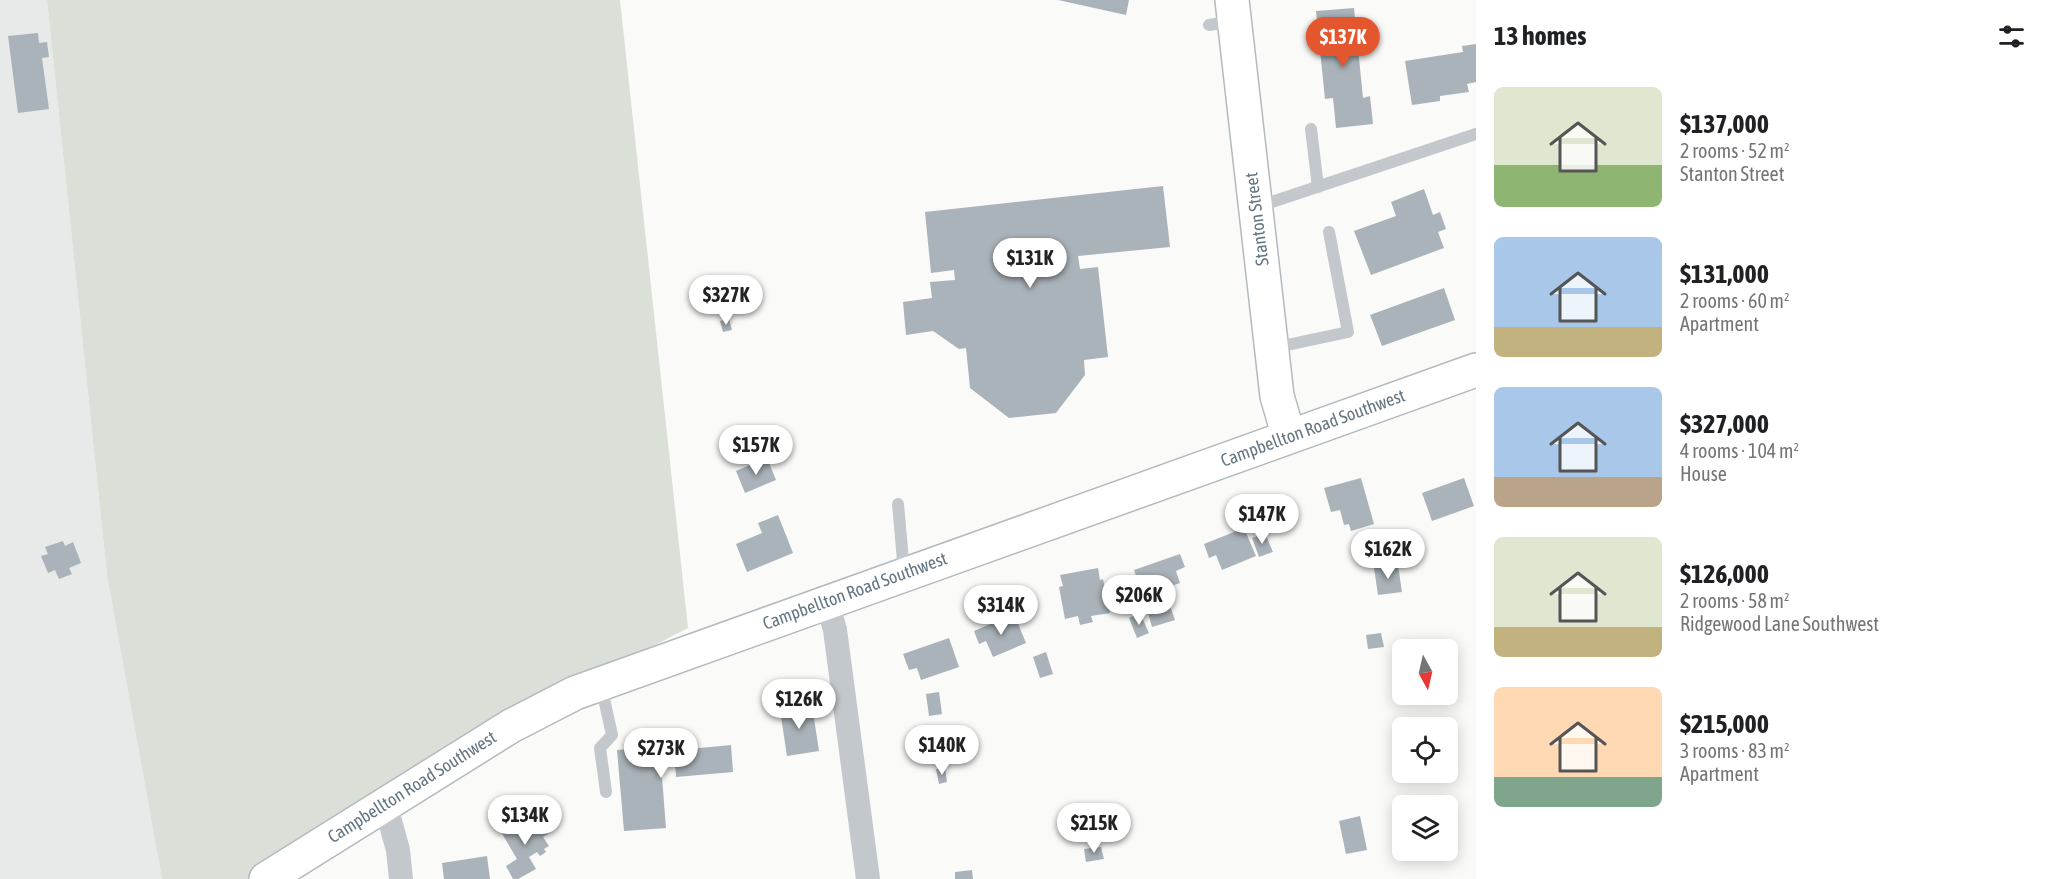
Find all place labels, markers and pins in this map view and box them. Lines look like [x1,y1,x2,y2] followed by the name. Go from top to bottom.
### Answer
[1301,17,1385,68] pin: $137K
[988,238,1072,289] pin: $131K
[684,275,768,326] pin: $327K
[714,425,798,476] pin: $157K
[1220,494,1304,545] pin: $147K
[1346,529,1430,580] pin: $162K
[1097,575,1181,626] pin: $206K
[959,585,1043,636] pin: $314K
[757,679,841,730] pin: $126K
[900,725,984,776] pin: $140K
[619,728,703,779] pin: $273K
[483,795,567,846] pin: $134K
[1052,803,1136,854] pin: $215K

